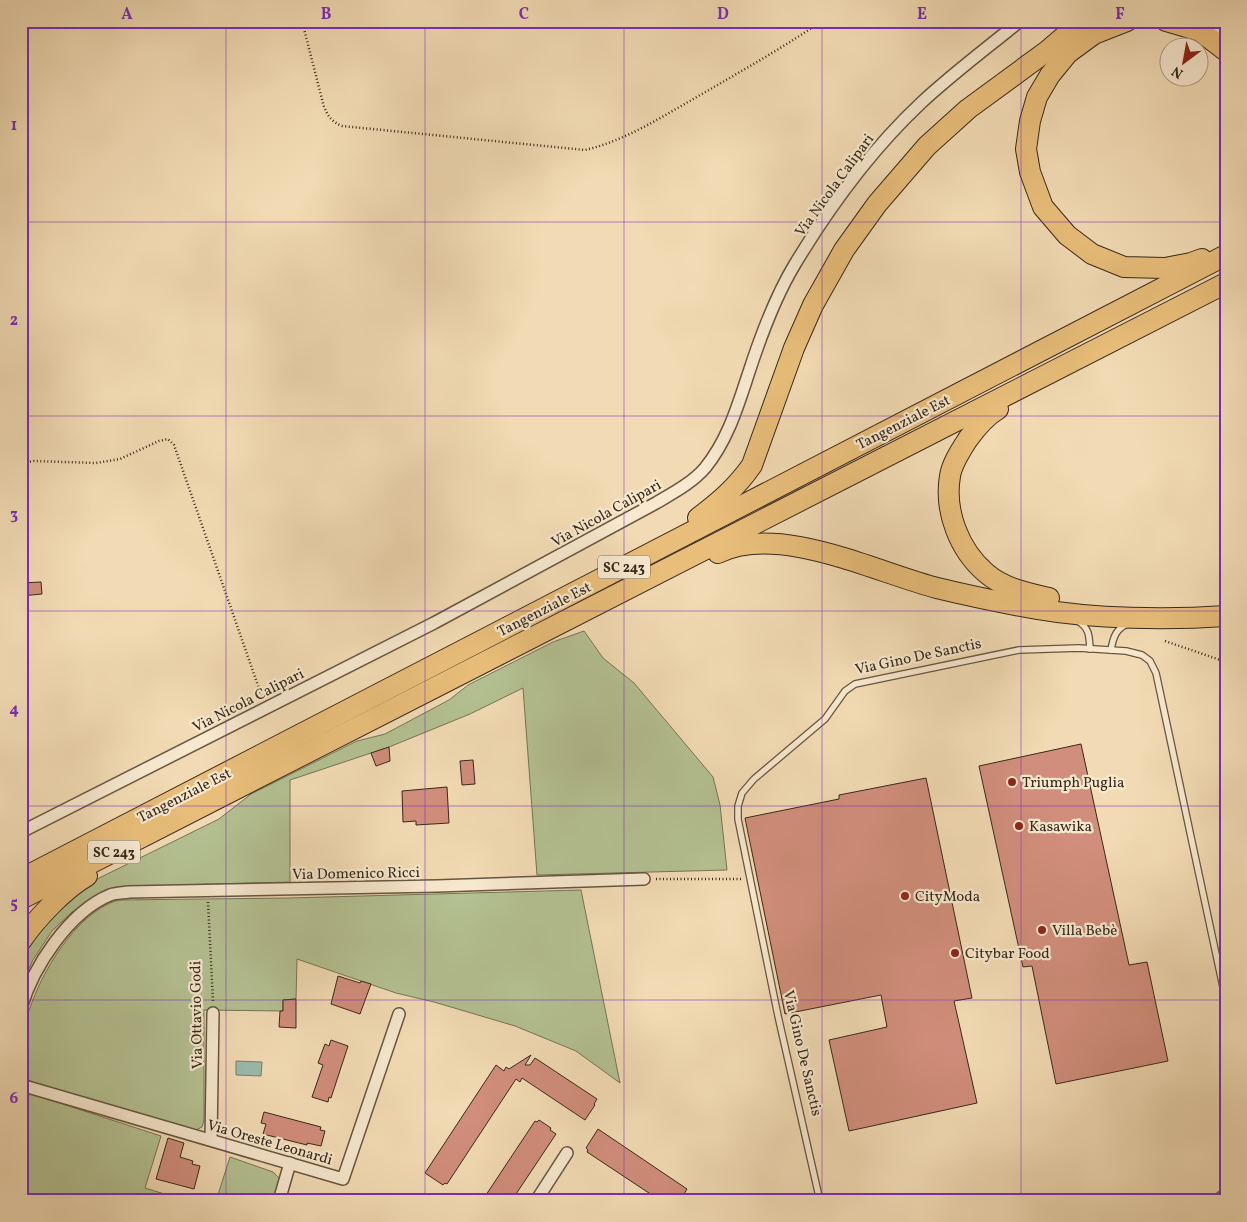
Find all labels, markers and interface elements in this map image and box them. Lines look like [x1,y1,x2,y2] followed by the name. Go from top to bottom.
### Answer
[121,4,133,26] text: A
[321,4,332,26] text: B
[519,4,529,26] text: C
[717,4,729,26] text: D
[917,4,927,26] text: E
[1115,4,1125,26] text: F
[1160,38,1210,88] north arrow
[1169,61,1187,83] text: N
[11,115,17,137] text: 1
[791,130,880,242] street label: Via Nicola Calipari
[10,310,18,332] text: 2
[853,391,954,456] street label: Tangenziale Est
[548,475,666,553] street label: Via Nicola Calipari
[10,504,18,526] text: 3
[598,556,650,578] road number: SC 243
[494,578,595,643] street label: Tangenziale Est
[853,634,983,681] street label: Via Gino De Sanctis
[189,664,308,739] street label: Via Nicola Calipari
[9,699,19,721] text: 4
[134,764,235,829] street label: Tangenziale Est
[1022,773,1124,794] place label: Triumph Puglia
[1006,776,1018,788] marker: Triumph Puglia
[1029,817,1092,838] place label: Kasawika
[1013,820,1025,832] marker: Kasawika
[88,840,140,864] road number: SC 243
[292,863,420,886] street label: Via Domenico Ricci
[915,887,980,908] place label: CityModa
[899,890,911,902] marker: CityModa
[10,893,18,915] text: 5
[1052,921,1117,942] place label: Villa Bebè
[1036,924,1048,936] marker: Villa Bebè
[965,944,1050,965] place label: Citybar Food
[949,947,961,959] marker: Citybar Food
[186,961,209,1069] street label: Via Ottavio Godi
[777,988,826,1118] street label: Via Gino De Sanctis
[10,1088,19,1110] text: 6
[204,1115,335,1171] street label: Via Oreste Leonardi

